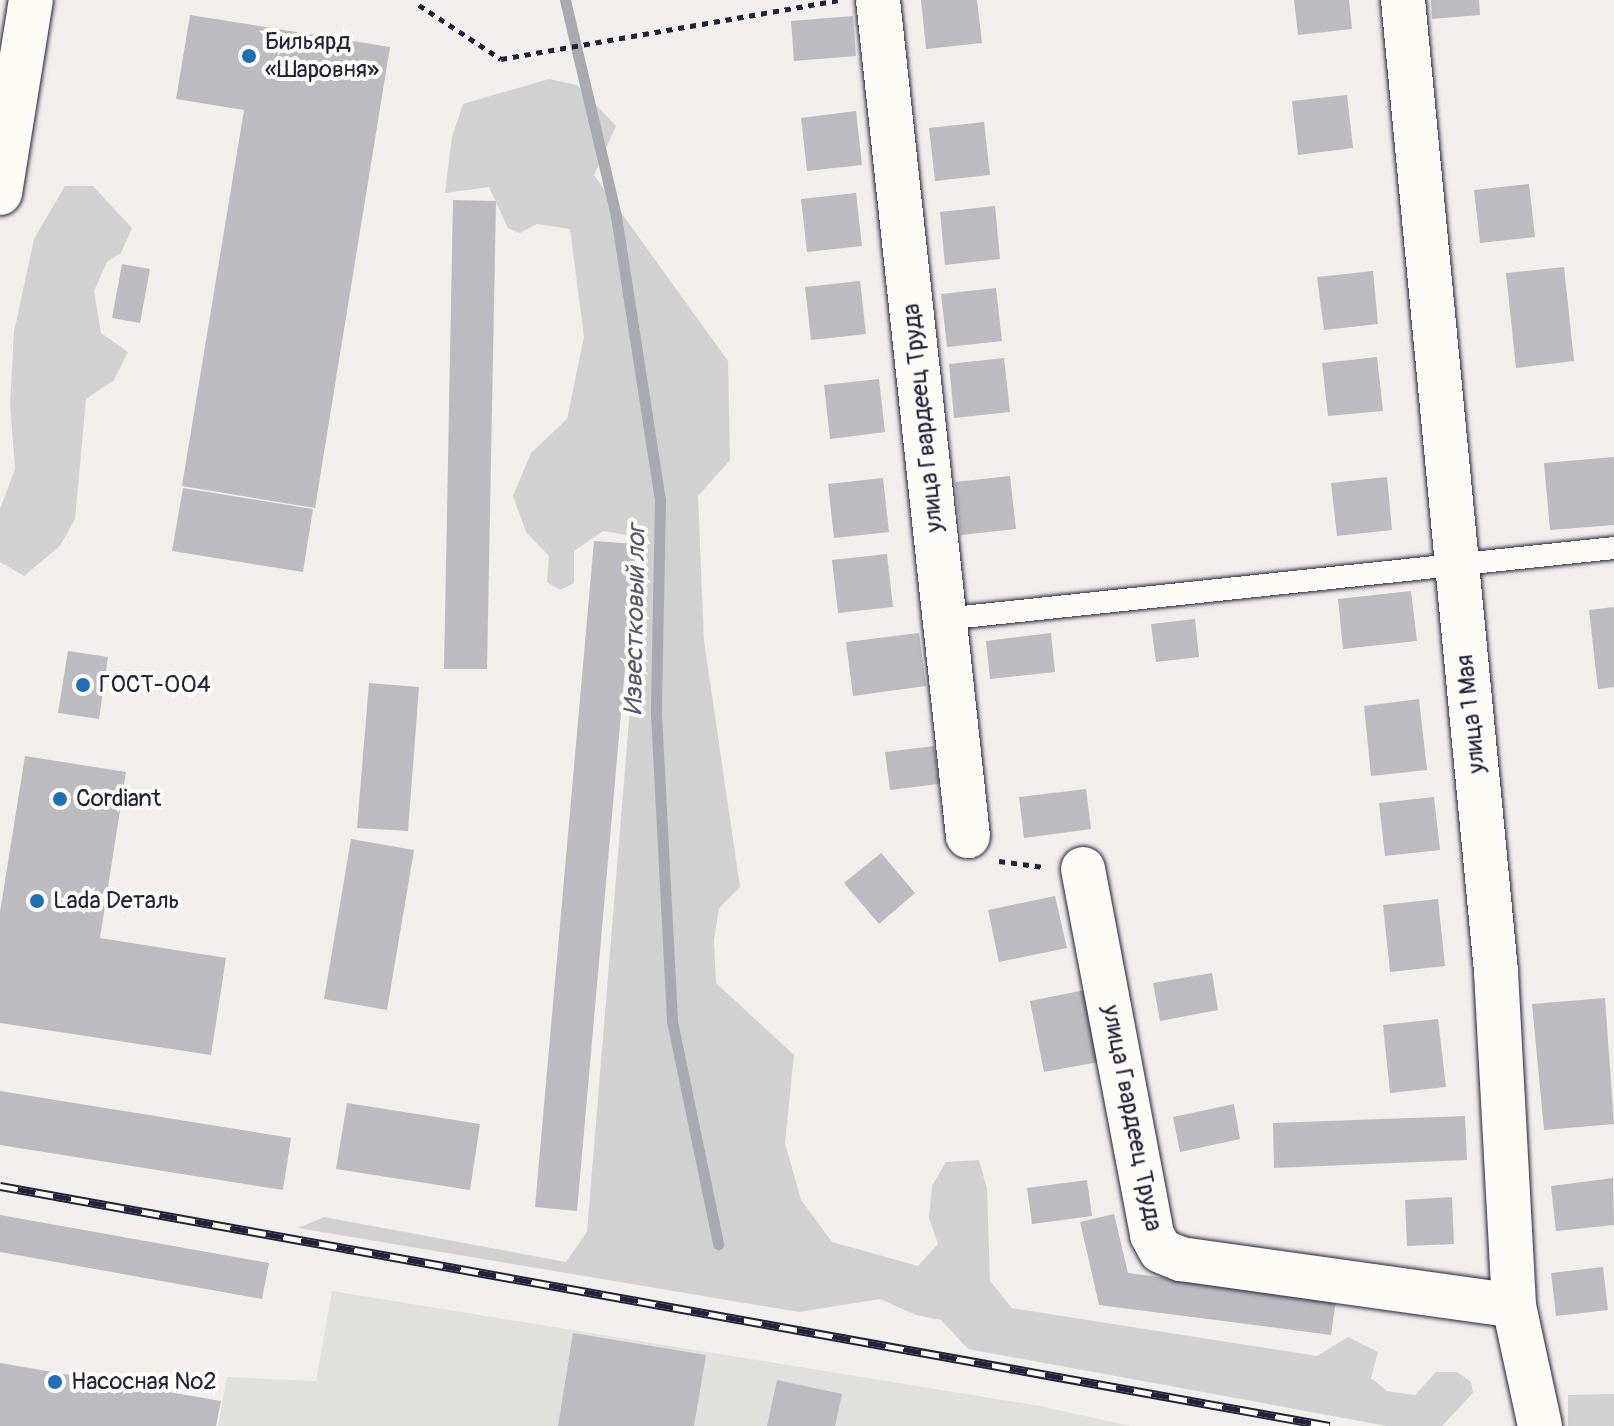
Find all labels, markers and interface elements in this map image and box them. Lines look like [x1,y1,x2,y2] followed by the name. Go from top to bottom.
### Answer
[265,28,379,84] place label: Бильярд «Шаровня»
[240,47,258,65] marker: Бильярд «Шаровня»
[897,302,949,534] street label: улица Гвардеец Труда
[619,524,653,716] water label: Известковый лог
[1450,653,1492,775] street label: улица 1 Мая
[99,671,211,699] place label: ГОСТ-004
[74,676,92,694] marker: ГОСТ-004
[76,785,161,813] place label: Cordiant
[51,790,69,808] marker: Cordiant
[53,887,180,915] place label: Lada Dеталь
[28,892,46,910] marker: Lada Dеталь
[1096,1003,1168,1233] street label: улица Гвардеец Труда
[71,1368,217,1396] place label: Насосная №2
[46,1373,64,1391] marker: Насосная №2

